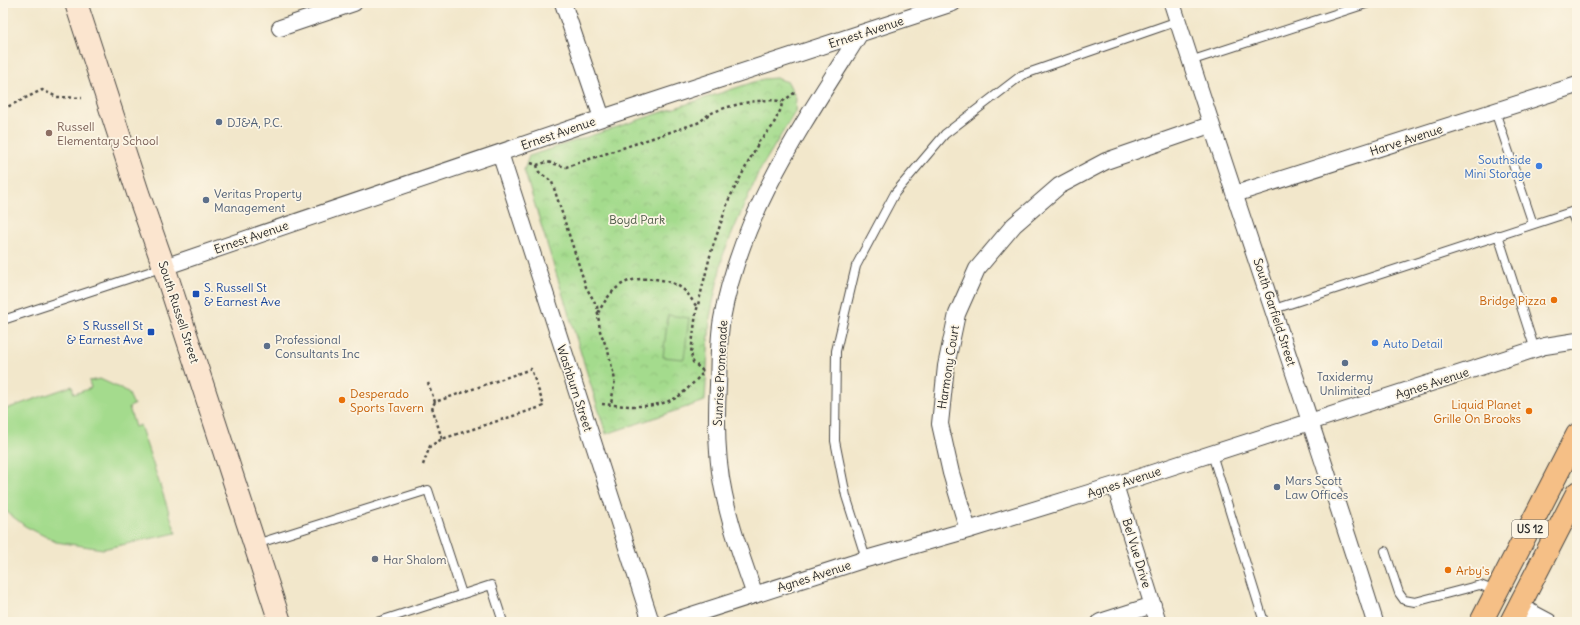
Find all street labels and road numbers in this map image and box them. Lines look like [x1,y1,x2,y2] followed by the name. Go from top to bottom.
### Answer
[827,13,905,51] street label: Ernest Avenue
[519,113,597,153] street label: Ernest Avenue
[1368,121,1444,159] street label: Harve Avenue
[212,217,290,257] street label: Ernest Avenue
[1251,256,1299,368] street label: South Garfield Street
[155,259,203,365] street label: South Russell Street
[710,320,730,426] street label: Sunrise Promenade
[934,324,962,410] street label: Harmony Court
[554,343,596,433] street label: Washburn Street
[1393,364,1471,402] street label: Agnes Avenue
[1085,463,1163,501] street label: Agnes Avenue
[1119,517,1155,589] street label: Bel Vue Drive
[1512,520,1548,538] road number: US 12
[775,557,853,595] street label: Agnes Avenue

